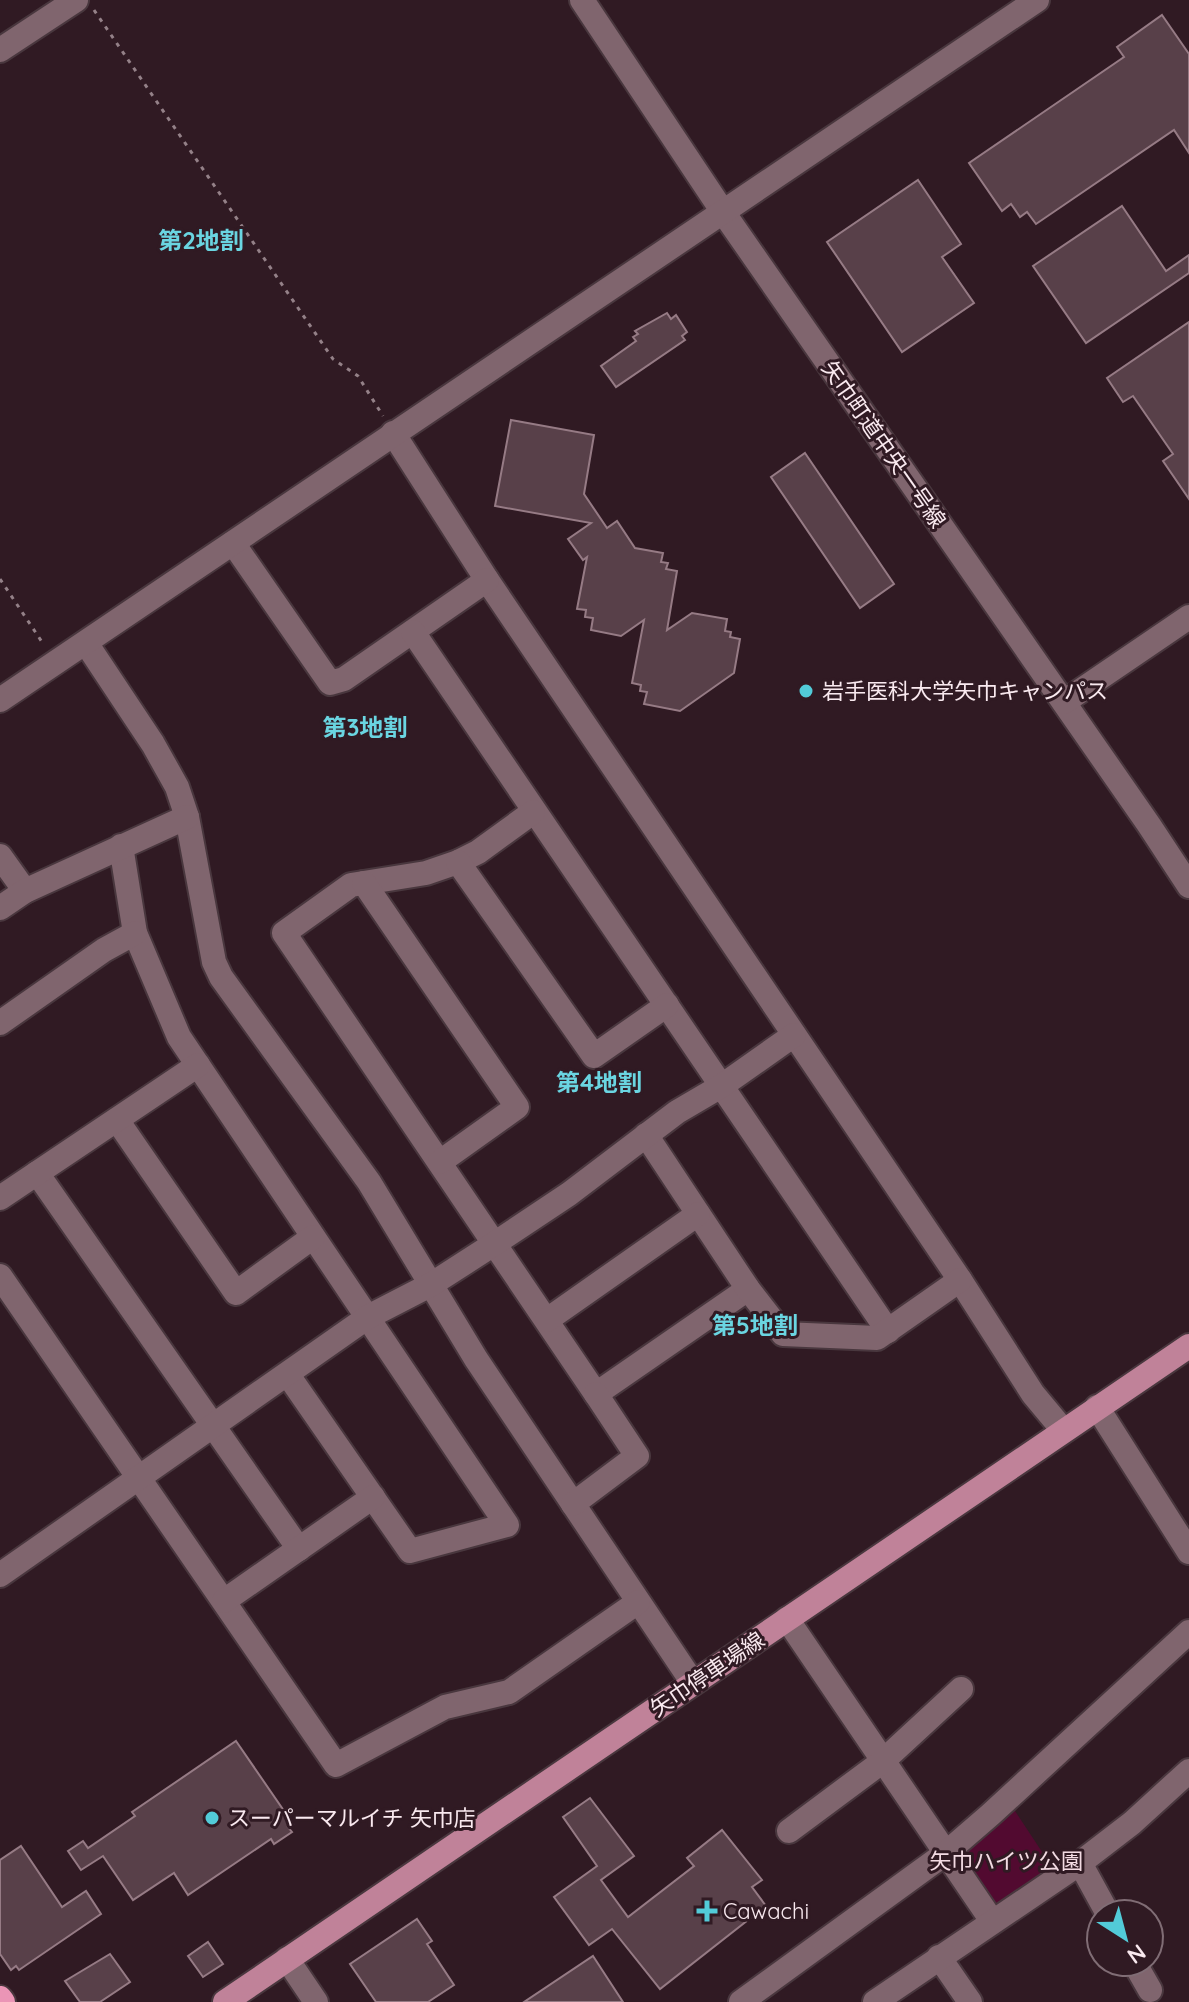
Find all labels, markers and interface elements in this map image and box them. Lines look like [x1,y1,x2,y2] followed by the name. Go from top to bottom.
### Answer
[158,225,244,255] district label: 第2地割
[816,355,952,533] street label: 矢巾町道中央一号線
[822,677,1108,705] place label: 岩手医科大学矢巾キャンパス
[797,682,815,700] marker: 岩手医科大学矢巾キャンパス
[323,712,407,742] district label: 第3地割
[556,1067,642,1097] district label: 第4地割
[712,1310,798,1340] district label: 第5地割
[644,1625,770,1723] street label: 矢巾停車場線
[228,1804,476,1832] place label: スーパーマルイチ 矢巾店
[203,1809,221,1827] marker: スーパーマルイチ 矢巾店
[929,1847,1083,1875] park label: 矢巾ハイツ公園
[723,1897,809,1925] place label: Cawachi
[1085,1898,1165,1978] north arrow
[698,1902,716,1920] marker: Cawachi
[1122,1938,1152,1970] text: N

